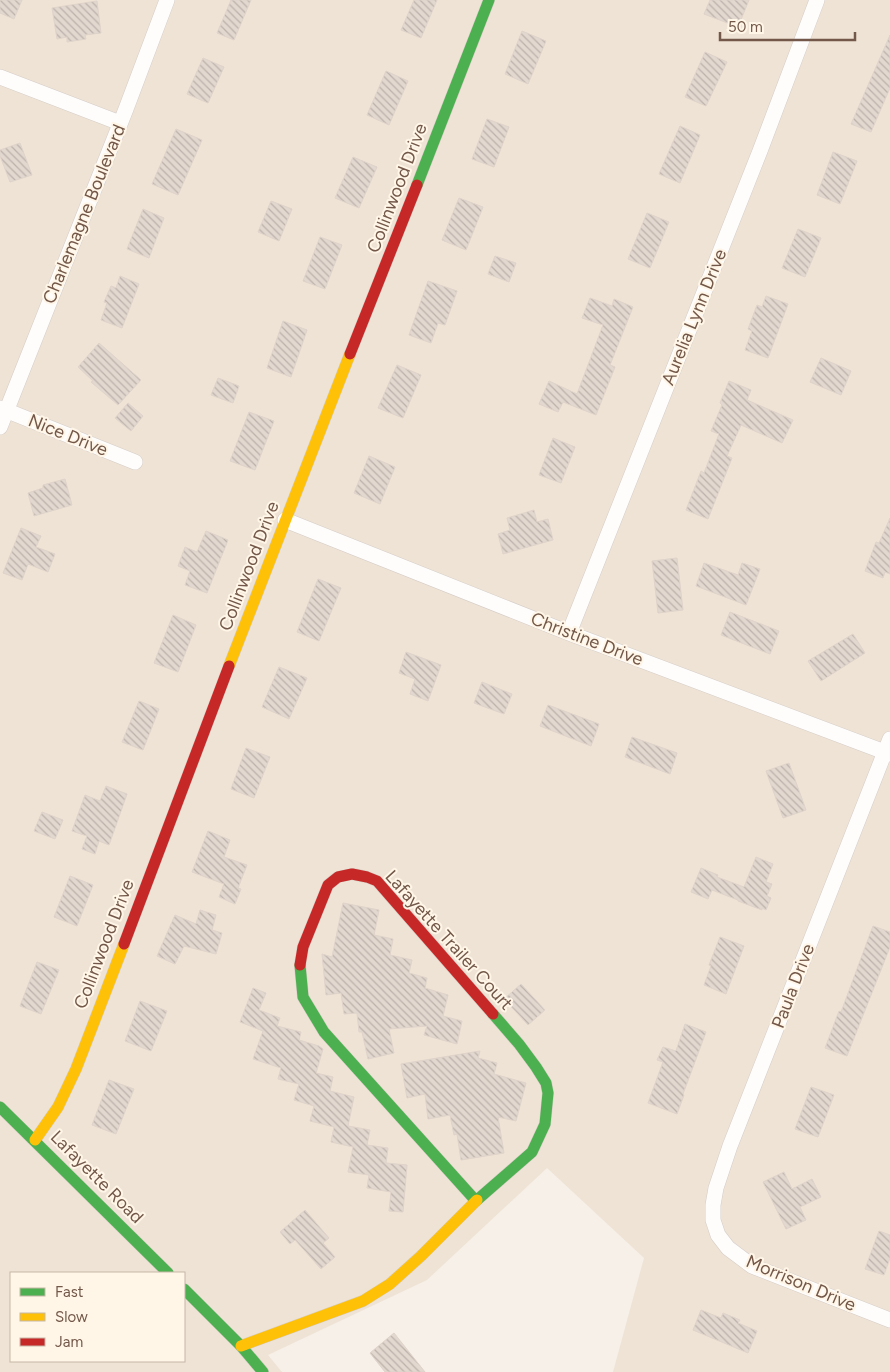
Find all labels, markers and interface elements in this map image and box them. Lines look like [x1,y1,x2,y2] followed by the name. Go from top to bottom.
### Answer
[720,10,855,42] scale bar
[728,18,763,36] text: 50 m
[362,120,432,256] street label: Collinwood Drive
[38,121,130,307] street label: Charlemagne Boulevard
[657,246,731,388] street label: Aurelia Lynn Drive
[25,409,111,461] street label: Nice Drive
[214,498,284,634] street label: Collinwood Drive
[528,607,646,671] street label: Christine Drive
[381,866,518,1014] street label: Lafayette Trailer Court
[69,876,139,1012] street label: Collinwood Drive
[767,941,819,1031] street label: Paula Drive
[46,1126,148,1228] street label: Lafayette Road
[743,1250,859,1316] street label: Morrison Drive
[10,1272,185,1362] legend
[55,1283,84,1301] text: Fast
[55,1308,88,1326] text: Slow
[55,1333,83,1351] text: Jam

